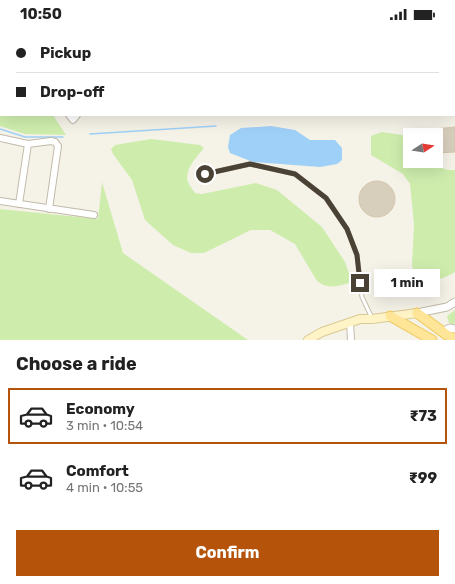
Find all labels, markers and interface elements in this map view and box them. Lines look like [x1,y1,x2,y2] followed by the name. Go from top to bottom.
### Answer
[20,5,62,23] text: 10:50
[40,44,91,62] text: Pickup
[40,83,104,101] text: Drop-off
[403,128,443,168] north arrow
[403,128,443,168] map controls
[196,165,214,183] route start
[374,269,440,297] callout: 1 min
[351,274,369,292] route end
[390,275,424,290] text: 1 min
[16,353,137,375] text: Choose a ride
[18,398,54,434] icon: car
[66,400,135,418] text: Economy
[410,407,437,425] text: ₹73
[66,418,143,433] text: 3 min · 10:54
[18,460,54,496] icon: car
[66,462,129,480] text: Comfort
[409,469,437,487] text: ₹99
[66,480,143,495] text: 4 min · 10:55
[16,530,439,576] button: Confirm

